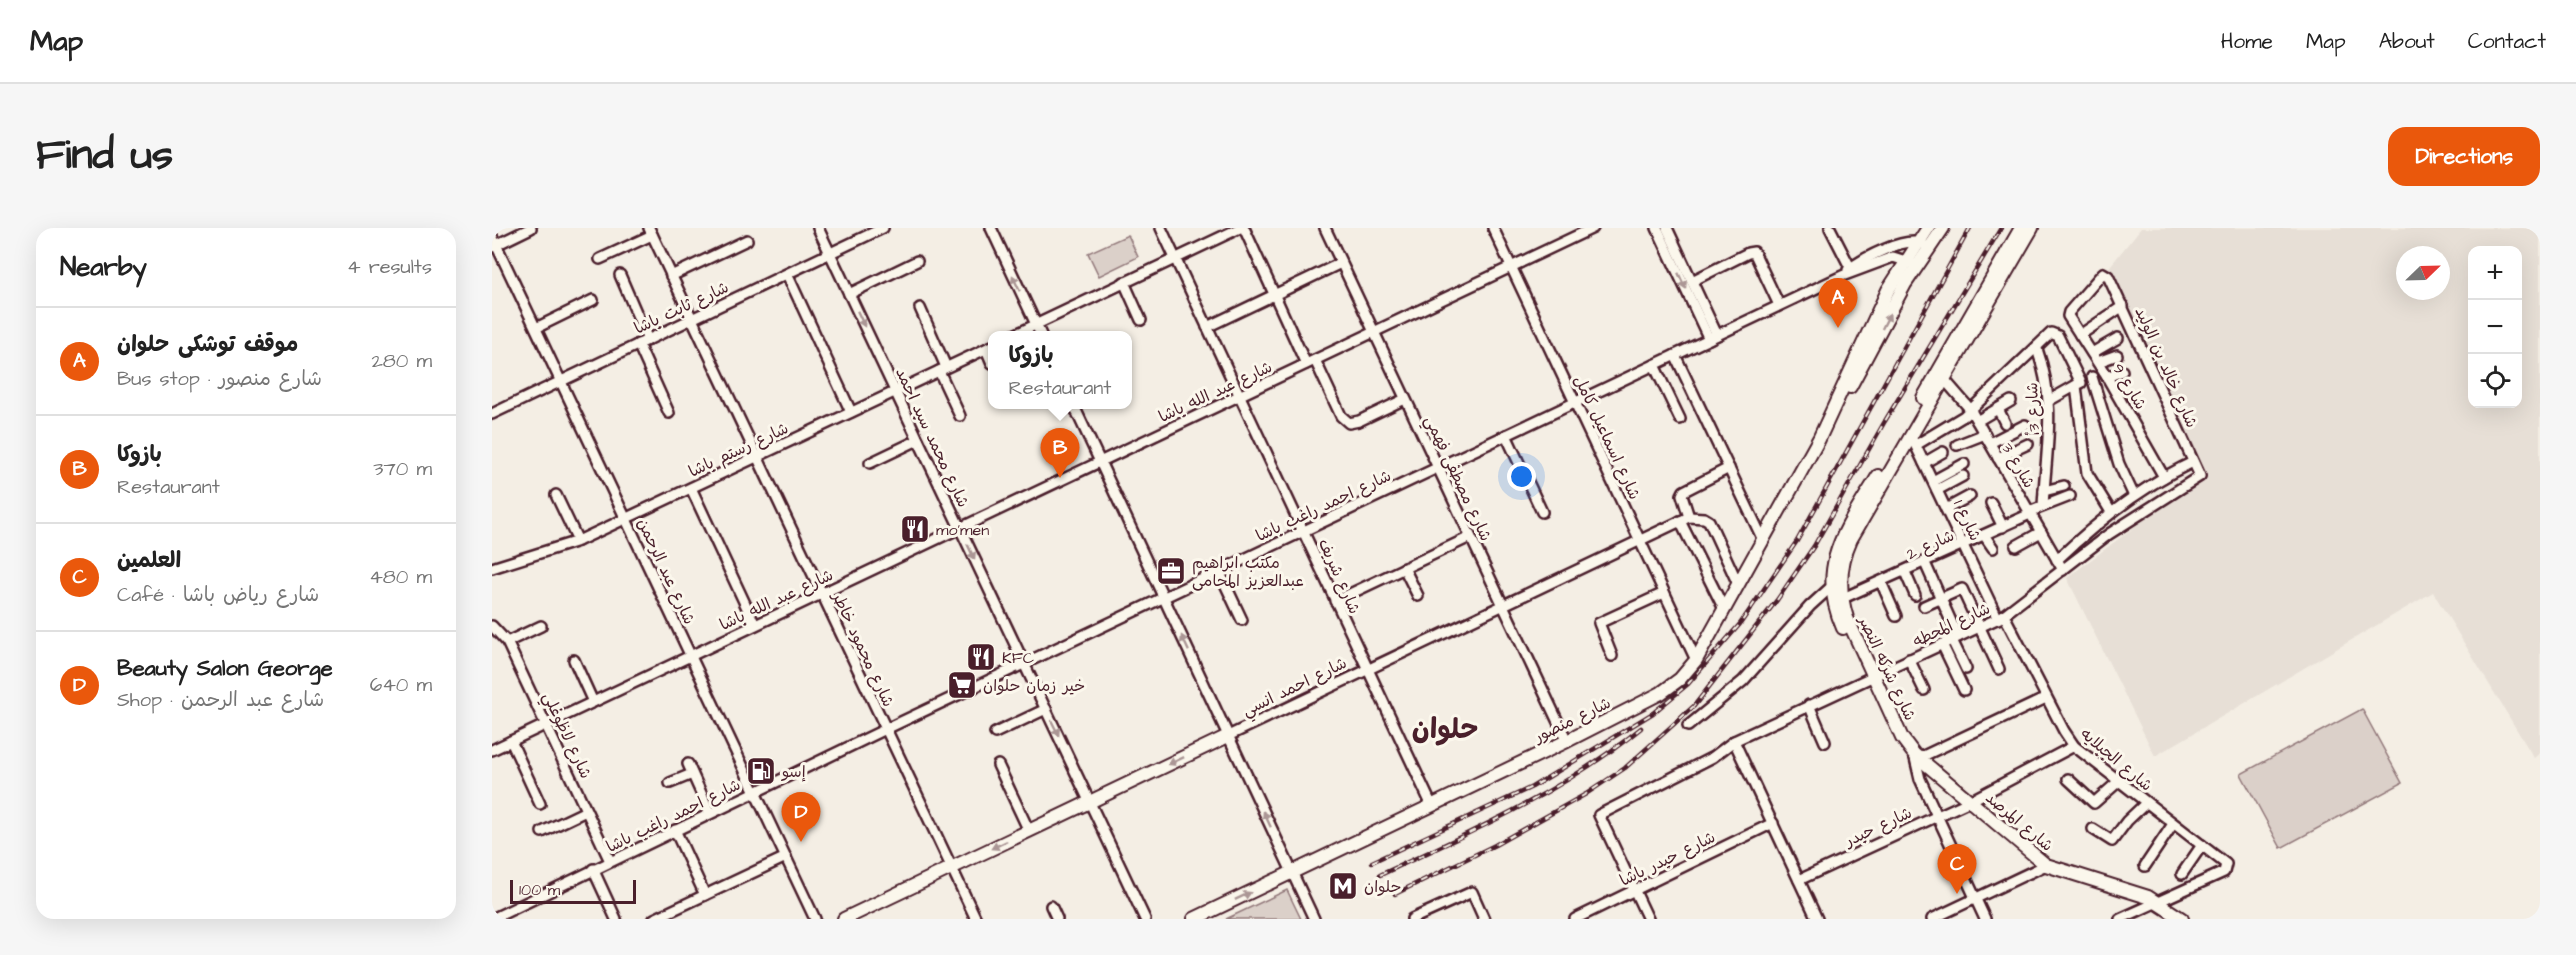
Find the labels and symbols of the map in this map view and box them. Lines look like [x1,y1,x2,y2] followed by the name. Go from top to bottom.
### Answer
[2396,246,2450,300] north arrow
[1677,273,1686,290] one-way arrow
[1012,274,1021,291] one-way arrow
[631,276,732,339] street label: شارع ثابت باشا
[1818,279,1858,328] pin: A
[2130,304,2203,431] street label: شارع خالد بن الوليد
[856,310,865,327] one-way arrow
[1881,313,1891,330] one-way arrow
[1155,356,1276,428] street label: شارع عبد الله باشا
[2107,359,2151,414] street label: شارع 9
[890,364,974,511] street label: شارع محمد سيد احمد
[1569,372,1646,503] street label: شارع اسماعيل كامل
[2021,382,2045,436] street label: شارع 3أ
[1417,412,1497,546] street label: شارع مصطفى فهمي
[685,417,792,484] street label: شارع رستم باشا
[1040,428,1080,478] pin: B
[1996,439,2040,492] street label: شارع 3
[1507,462,1536,491] your location
[1252,465,1395,547] street label: شارع احمد راغب باشا
[1948,496,1986,545] street label: شارع 1
[899,513,931,545] restaurant icon: mo'men
[632,515,700,628] street label: شارع عبد الرحمن
[936,519,989,541] place label: mo'men
[1903,525,1958,565] street label: شارع 2
[1313,535,1365,618] street label: شارع شريف
[967,544,976,561] one-way arrow
[1192,552,1304,592] place label: مكتب ابراهيم عبدالعزيز المحامى
[1155,555,1187,587] office icon: مكتب ابراهيم عبدالعزيز المحامى
[716,564,837,636] street label: شارع عبد الله باشا
[826,587,899,710] street label: شارع محمود خاطر
[1909,597,1994,652] street label: شارع المحطه
[1852,611,1921,724] street label: شارع شركه النصر
[1180,634,1189,651] one-way arrow
[965,641,997,673] restaurant icon: KFC
[1002,647,1034,669] place label: KFC
[1238,652,1352,724] street label: شارع احمد انسي
[946,669,978,701] supermarket icon: خير زمان حلوان
[983,675,1085,697] place label: خير زمان حلوان
[535,689,597,784] street label: شارع لاظوغلي
[1529,692,1614,749] street label: شارع منصور
[1412,710,1478,749] district label: حلوان
[1050,720,1059,737] one-way arrow
[2076,723,2157,796] street label: شارع الجبلايه
[745,755,777,787] fuel station icon: إسو
[1167,757,1184,766] one-way arrow
[780,761,806,783] place label: إسو
[603,774,744,858] street label: شارع احمد راغب باشا
[1981,787,2058,857] street label: شارع المرصد
[782,792,820,842] pin: D
[1840,802,1916,853] street label: شارع حيدر
[1263,811,1272,828] one-way arrow
[1616,826,1719,892] street label: شارع حيدر باشا
[991,841,1008,850] one-way arrow
[1938,844,1976,894] pin: C
[1327,870,1359,902] metro station icon: حلوان
[1364,876,1401,898] place label: حلوان
[510,877,636,904] scale bar
[1234,891,1251,900] one-way arrow

